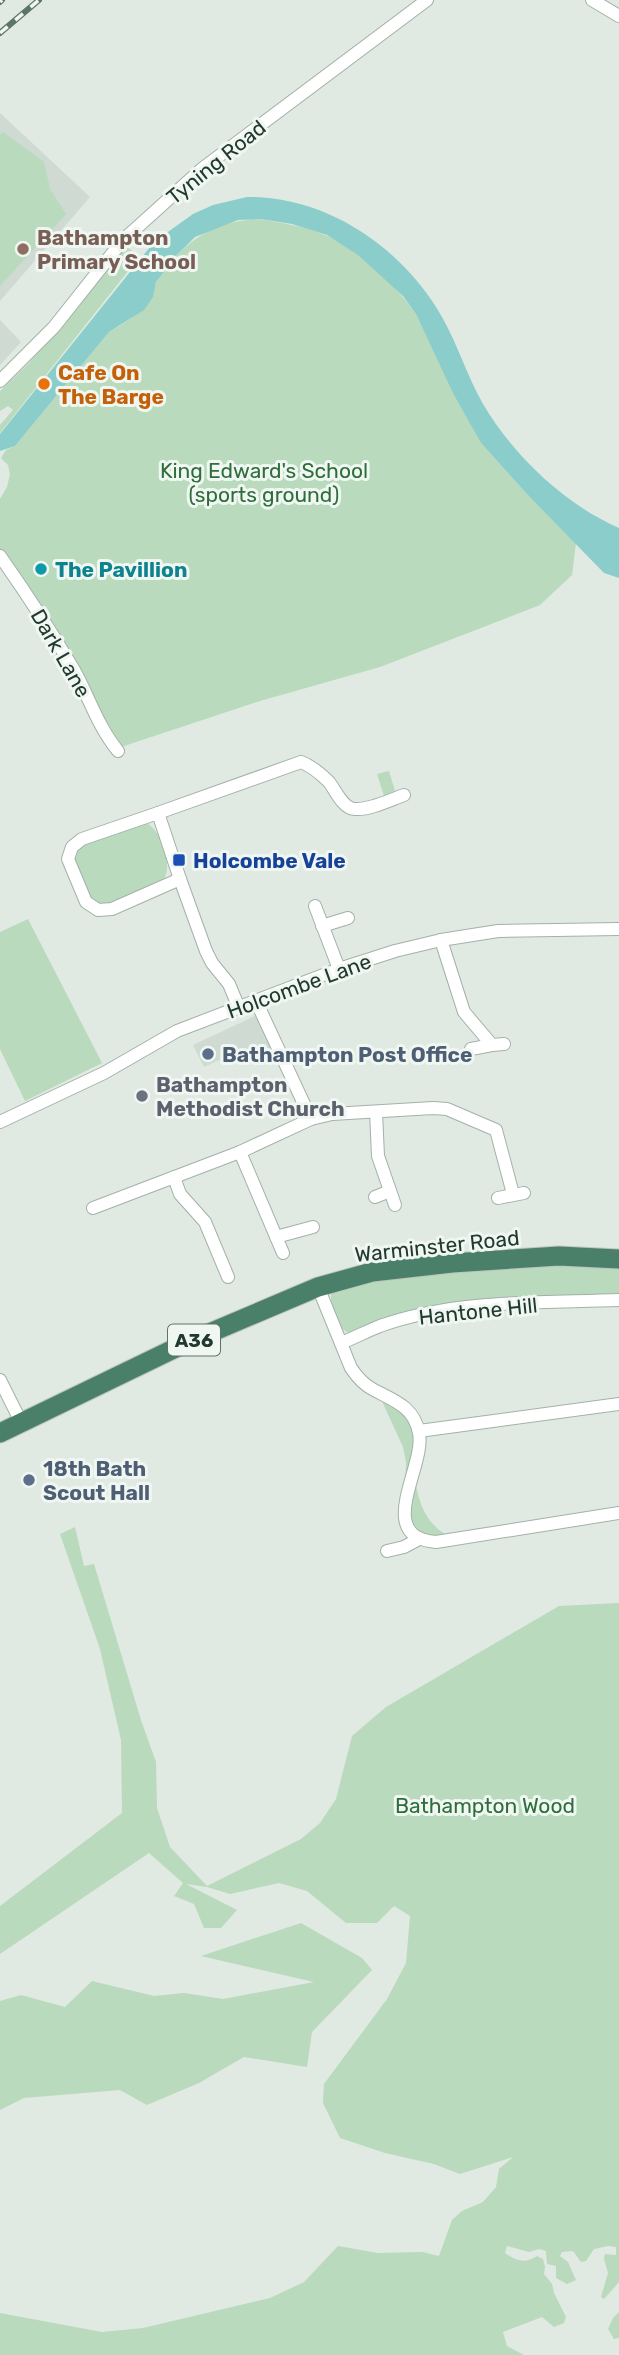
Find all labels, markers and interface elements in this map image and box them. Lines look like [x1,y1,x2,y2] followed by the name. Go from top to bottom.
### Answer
[161,115,271,209] street label: Tyning Road
[37,225,196,274] place label: Bathampton Primary School
[15,241,31,257] marker: Bathampton Primary School
[58,360,164,409] place label: Cafe On The Barge
[36,376,52,392] marker: Cafe On The Barge
[160,458,368,507] park label: King Edward's School (sports ground)
[55,557,187,582] place label: The Pavillion
[33,561,49,577] marker: The Pavillion
[26,604,96,702] street label: Dark Lane
[193,848,346,873] place label: Holcombe Vale
[171,852,187,868] marker: Holcombe Vale
[223,948,375,1024] street label: Holcombe Lane
[222,1042,472,1067] place label: Bathampton Post Office
[200,1046,216,1062] marker: Bathampton Post Office
[156,1072,345,1121] place label: Bathampton Methodist Church
[134,1088,150,1104] marker: Bathampton Methodist Church
[353,1225,521,1267] street label: Warminster Road
[417,1292,539,1330] street label: Hantone Hill
[168,1324,220,1356] road number: A36
[43,1456,150,1505] place label: 18th Bath Scout Hall
[21,1472,37,1488] marker: 18th Bath Scout Hall
[395,1793,575,1818] park label: Bathampton Wood

